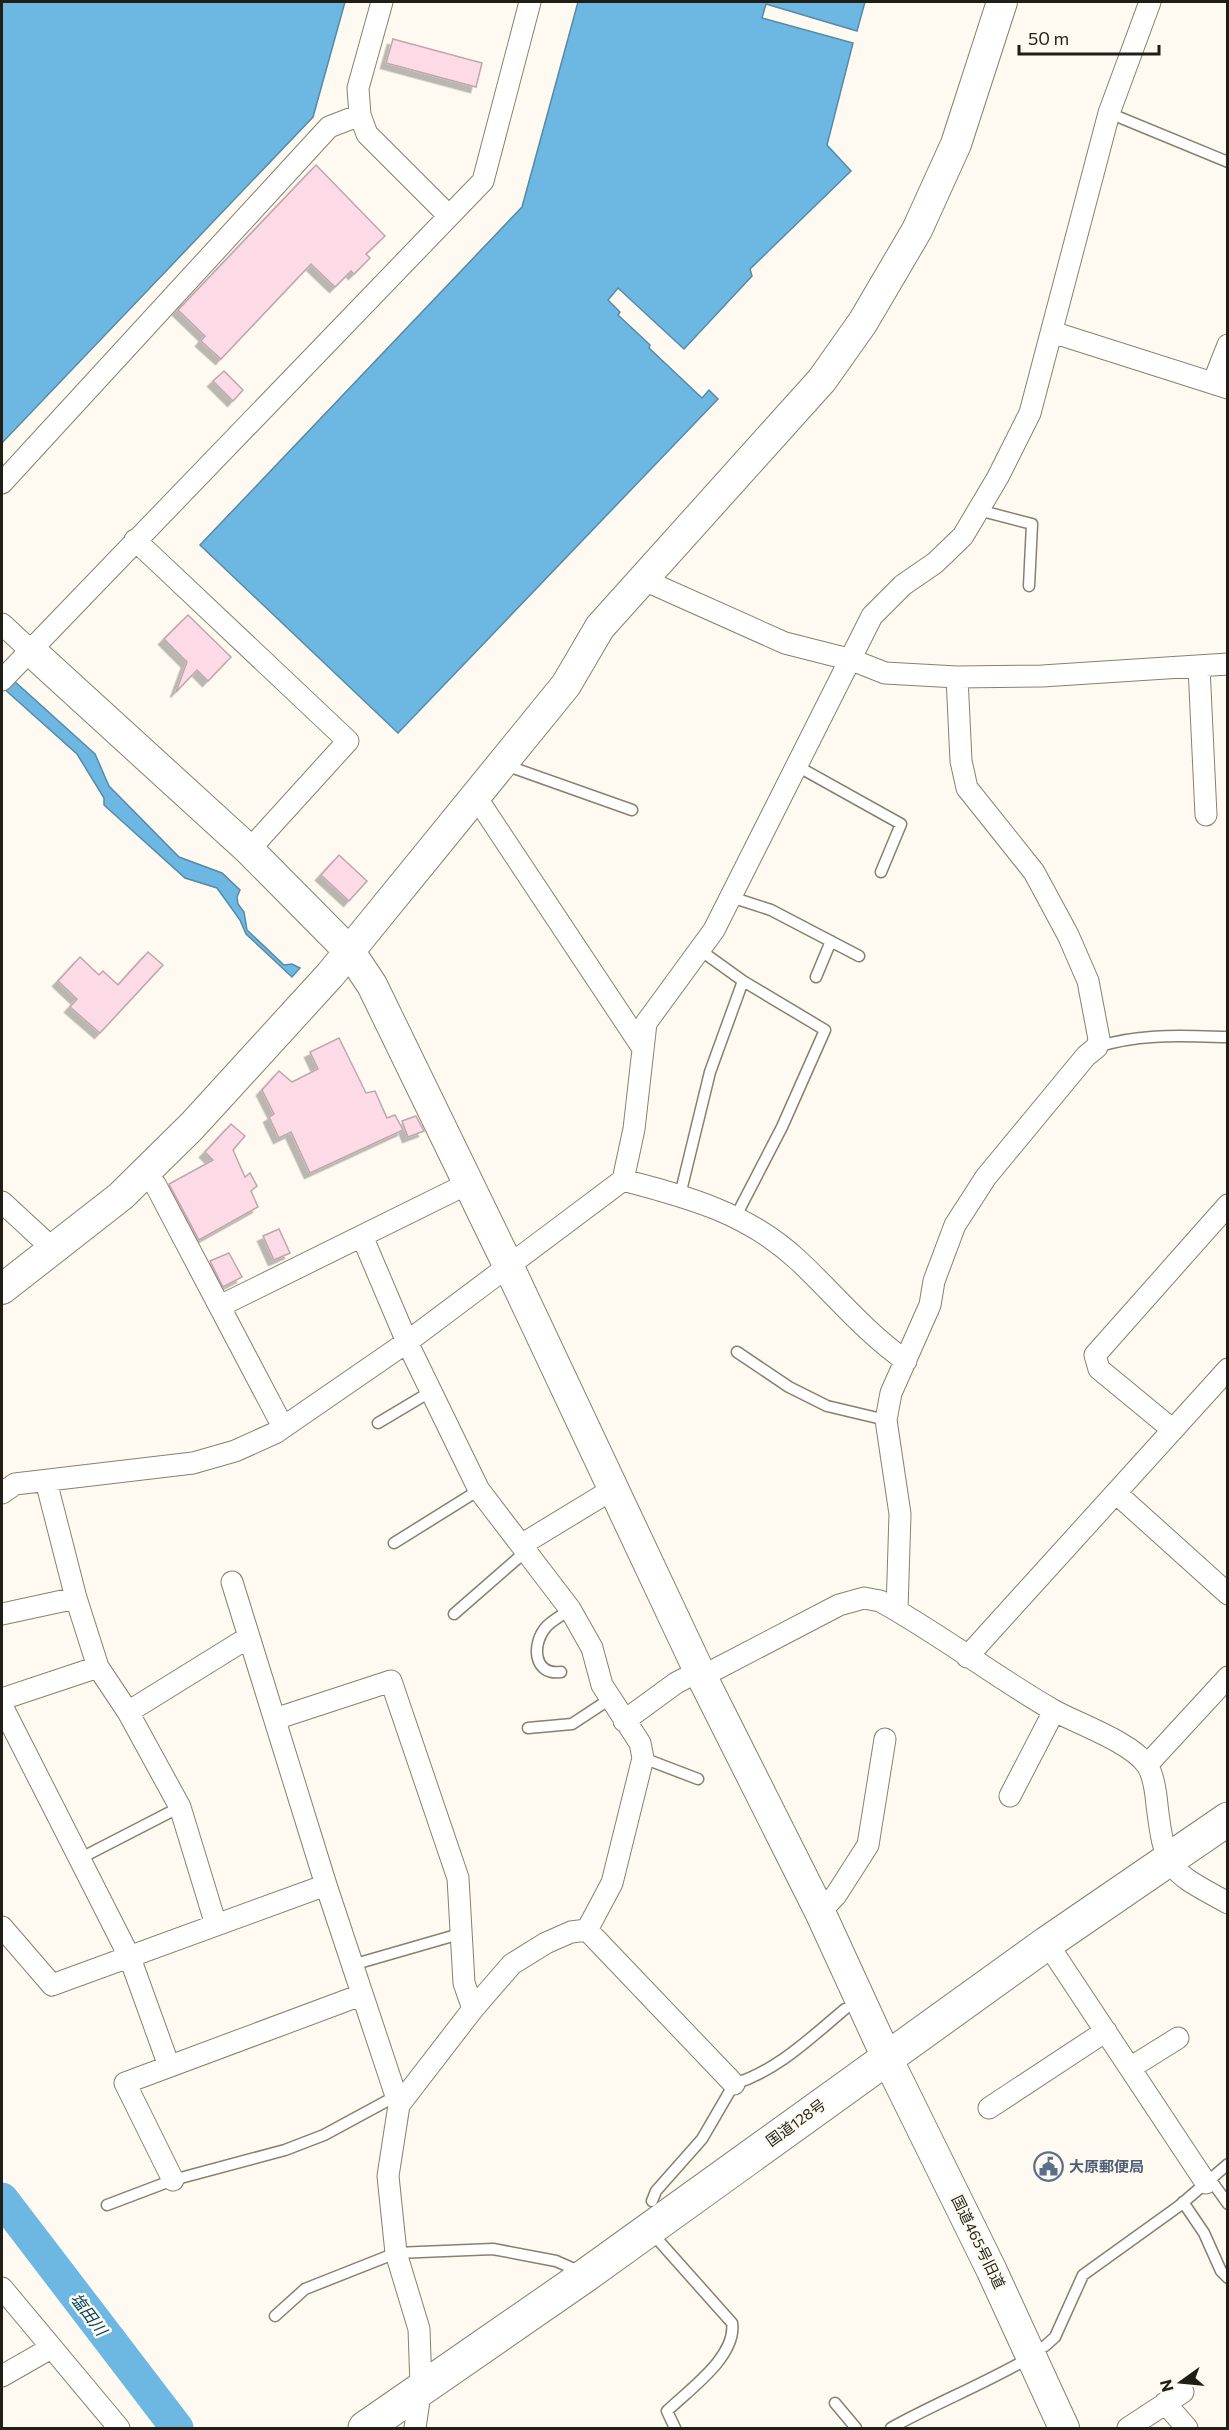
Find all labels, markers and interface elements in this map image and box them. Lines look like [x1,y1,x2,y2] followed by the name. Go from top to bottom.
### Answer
[1019,18,1158,56] scale bar
[1028,27,1069,49] text: 50 m
[762,2095,829,2150] street label: 国道128号
[1032,2151,1064,2183] public building icon: 大原郵便局
[1069,2157,1144,2175] place label: 大原郵便局
[949,2192,1009,2291] street label: 国道465号旧道
[67,2289,113,2340] water label: 塩田川
[1151,2352,1211,2412] north arrow
[1155,2378,1177,2394] text: N

